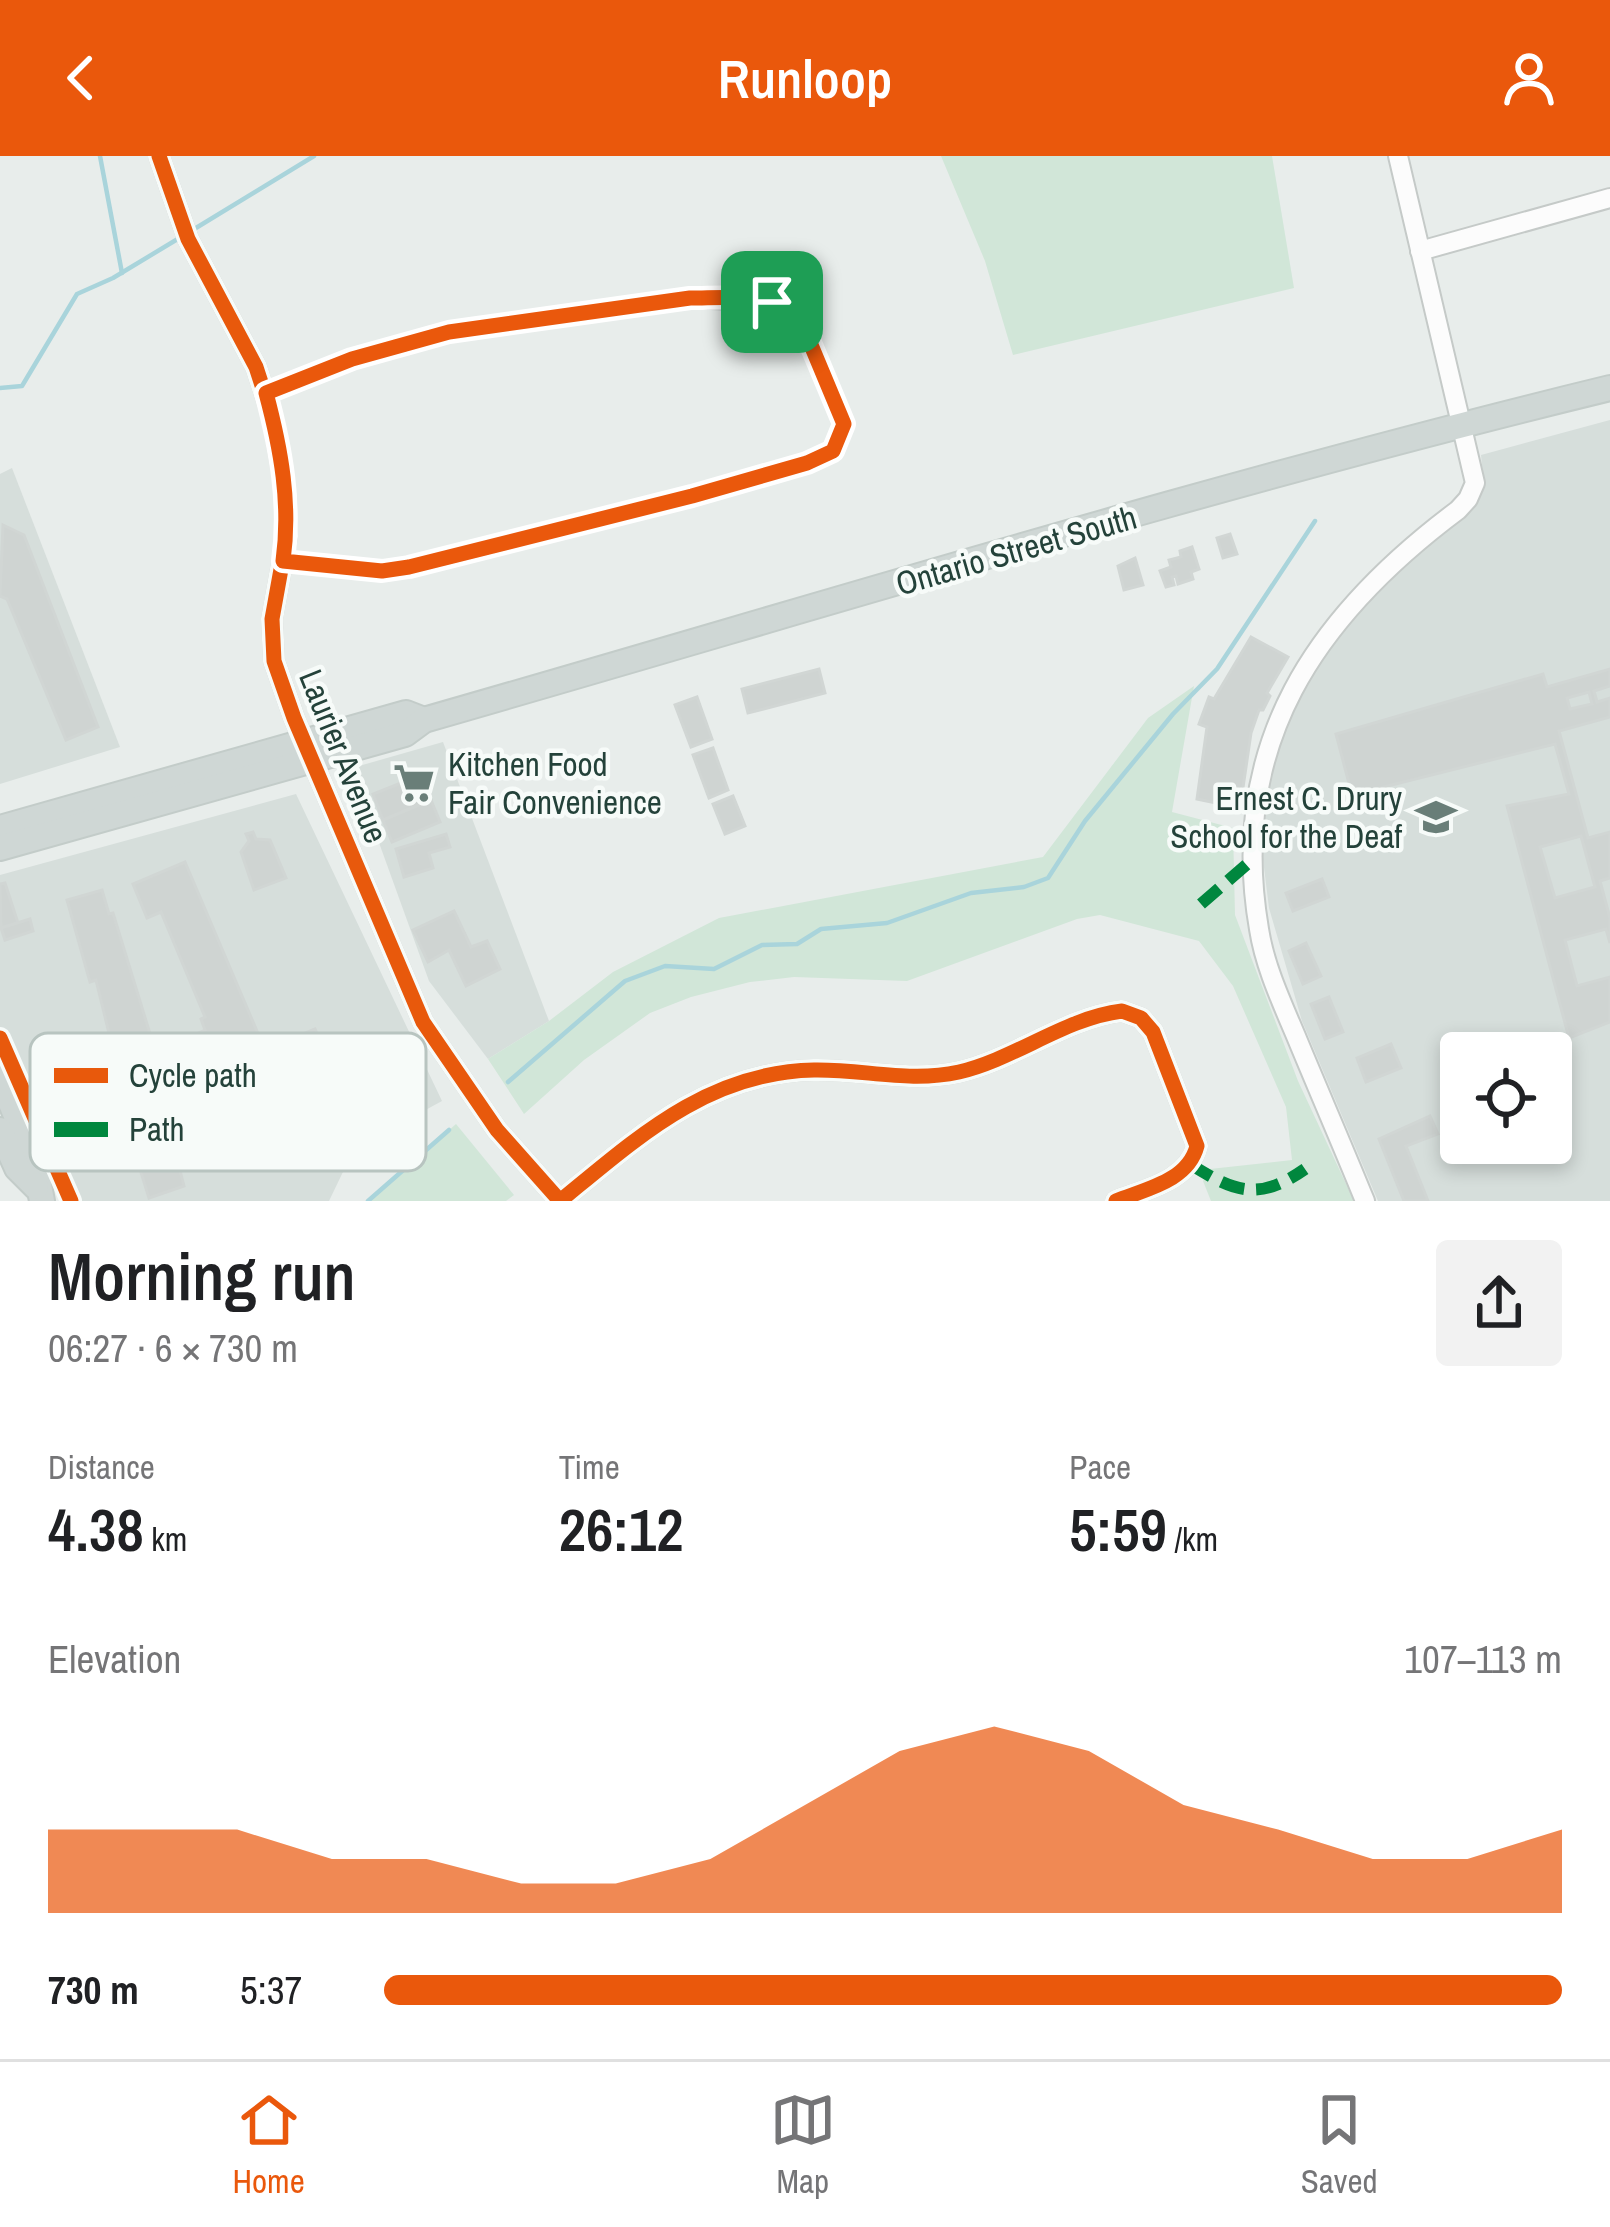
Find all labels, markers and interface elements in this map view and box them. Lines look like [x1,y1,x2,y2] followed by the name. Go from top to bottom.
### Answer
[718,42,892,115] text: Runloop
[48,45,114,111] icon: back
[1496,45,1562,111] icon: person
[721,251,823,353] pin
[739,269,805,335] icon: arrive
[891,495,1141,605] street label: Ontario Street South
[289,663,399,849] street label: Laurier Avenue
[448,742,662,824] place label: Kitchen Food Fair Convenience
[391,760,437,806] supermarket icon: Kitchen Food Fair Convenience
[1170,776,1402,858] place label: Ernest C. Drury School for the Deaf
[1413,794,1459,840] school or university icon: Ernest C. Drury School for the Deaf
[1440,1032,1572,1164] map controls
[1440,1032,1572,1164] button: locate
[30,1033,426,1171] legend
[129,1053,257,1097] text: Cycle path
[129,1107,185,1151] text: Path
[48,1232,356,1321] text: Morning run
[1436,1240,1562,1366] button: share
[48,1322,298,1374] text: 06:27 · 6 × 730 m
[48,1445,155,1489] text: Distance
[559,1445,620,1489] text: Time
[1069,1445,1131,1489] text: Pace
[48,1489,144,1570] text: 4.38
[559,1489,684,1570] text: 26:12
[1069,1489,1167,1570] text: 5:59
[144,1517,187,1561] text: km
[1167,1517,1218,1561] text: /km
[48,1633,181,1685] text: Elevation
[1404,1633,1562,1685] text: 107–113 m
[48,1964,139,2016] text: 730 m
[240,1964,302,2016] text: 5:37
[233,2087,305,2203] tab: Home
[770,2087,836,2203] tab: Map
[1301,2087,1377,2203] tab: Saved

